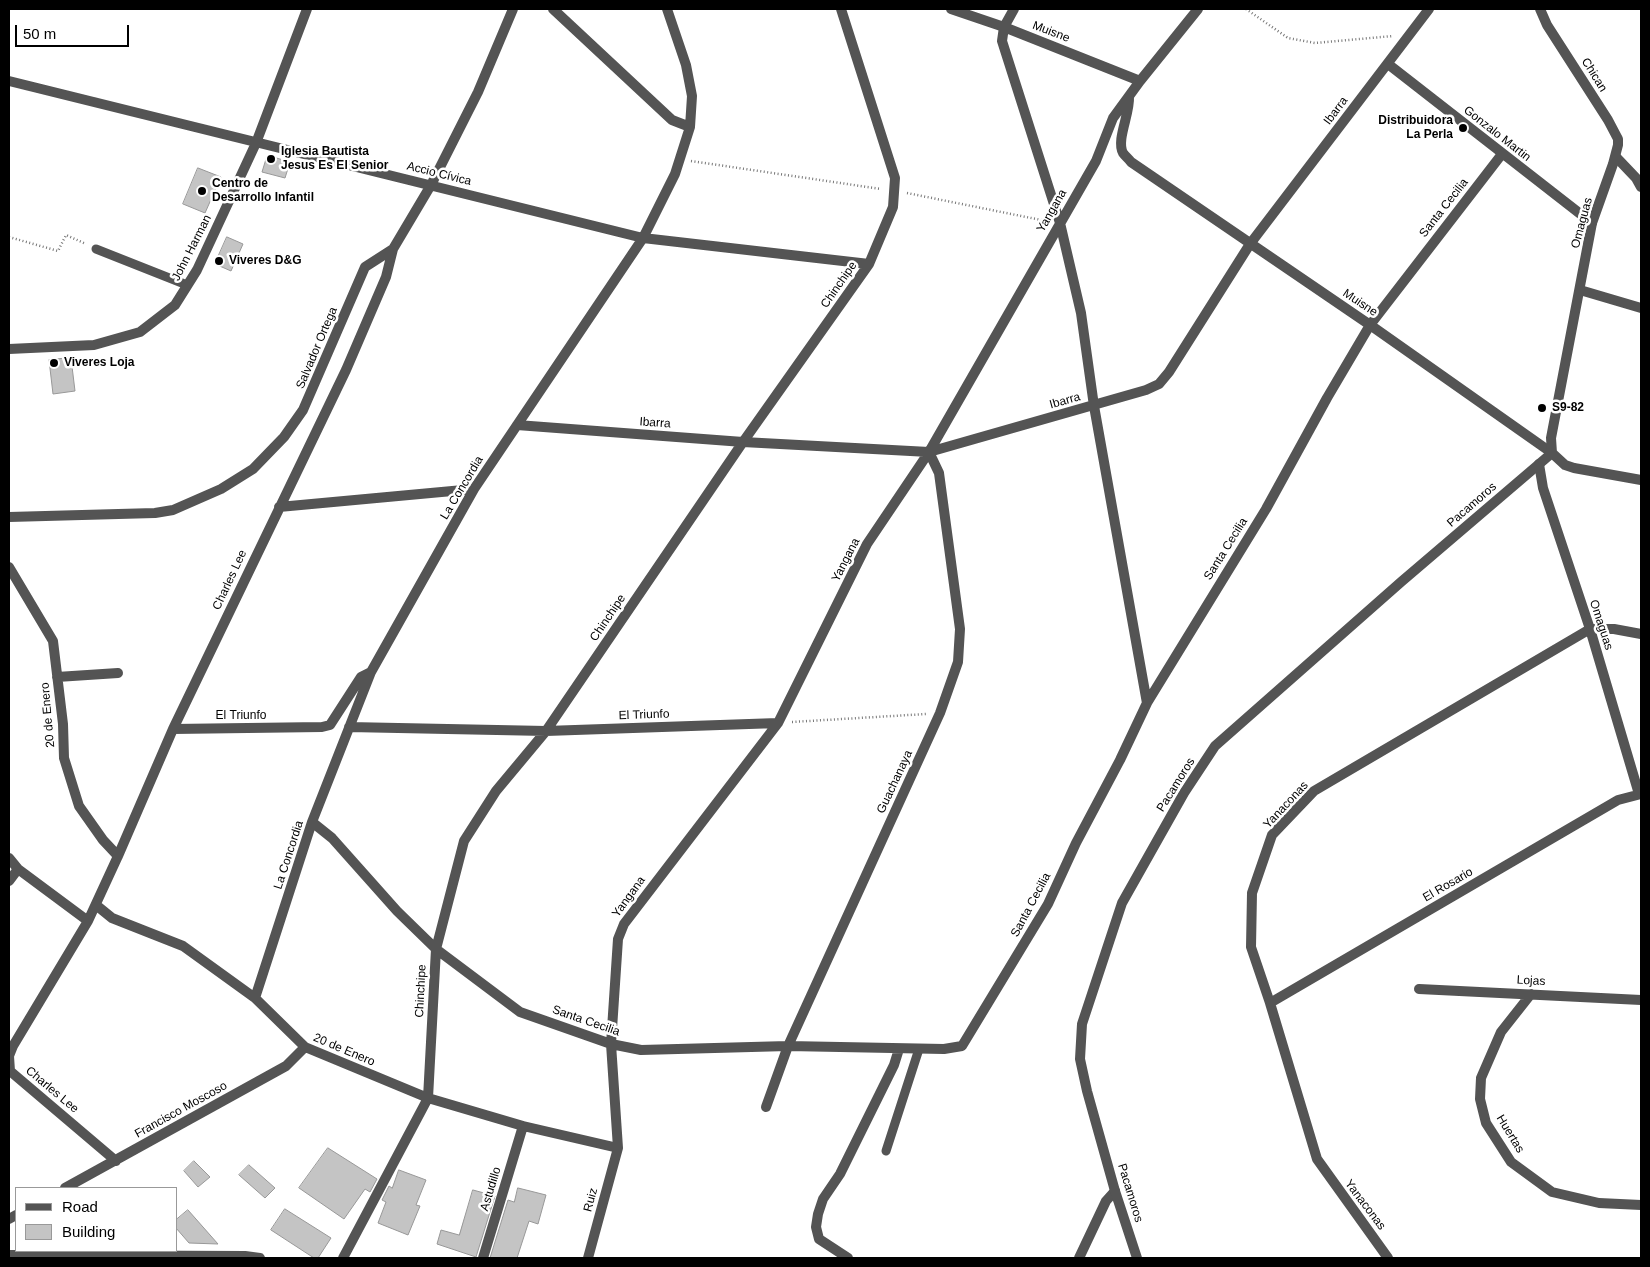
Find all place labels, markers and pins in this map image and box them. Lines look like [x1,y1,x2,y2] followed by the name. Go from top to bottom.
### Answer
[1378,114,1453,142] place label: Distribuidora La Perla
[1457,122,1469,134] marker: Distribuidora La Perla
[281,145,388,173] place label: Iglesia Bautista Jesus Es El Senior
[265,153,277,165] marker: Iglesia Bautista Jesus Es El Senior
[212,177,314,205] place label: Centro de Desarrollo Infantil
[196,185,208,197] marker: Centro de Desarrollo Infantil
[229,254,301,268] place label: Viveres D&G
[213,255,225,267] marker: Viveres D&G
[64,356,134,370] place label: Viveres Loja
[48,357,60,369] marker: Viveres Loja
[1552,401,1584,415] place label: S9-82
[1536,402,1548,414] marker: S9-82

